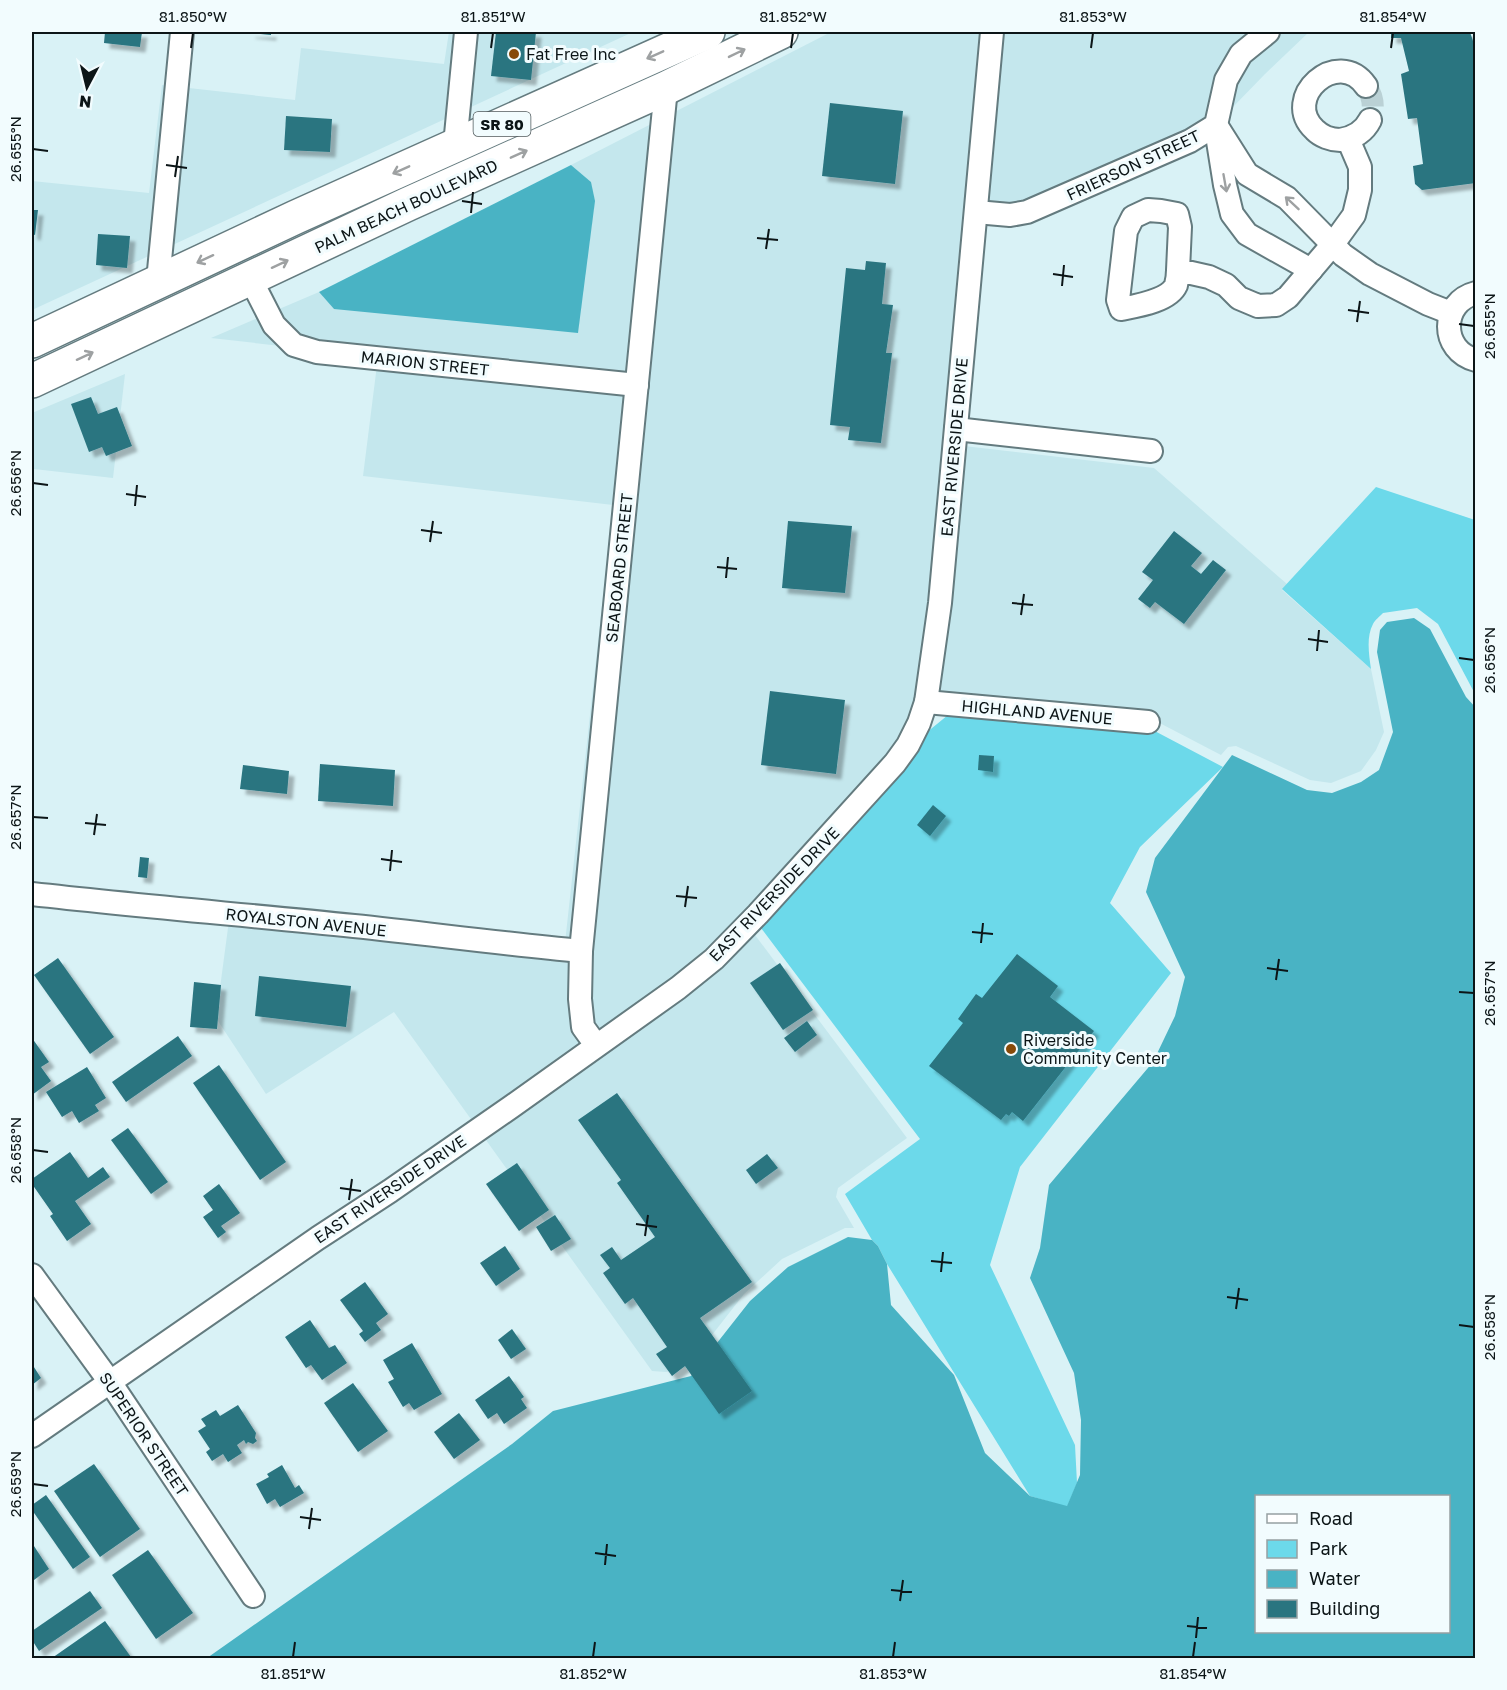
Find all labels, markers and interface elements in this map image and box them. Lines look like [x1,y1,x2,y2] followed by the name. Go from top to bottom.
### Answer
[159,7,227,25] text: 81.850°W
[460,7,526,25] text: 81.851°W
[759,7,827,25] text: 81.852°W
[1059,7,1127,25] text: 81.853°W
[1359,7,1427,25] text: 81.854°W
[526,44,617,64] place label: Fat Free Inc
[507,47,521,61] marker: Fat Free Inc
[728,47,745,59] one-way arrow
[646,51,664,62] one-way arrow
[57,57,117,117] north arrow
[78,91,92,113] text: N
[474,112,530,136] road number: SR 80
[6,116,24,182] text: 26.655°N
[1063,125,1203,205] street label: FRIERSON STREET
[510,148,528,159] one-way arrow
[311,155,501,257] street label: PALM BEACH BOULEVARD
[392,165,410,176] one-way arrow
[1220,172,1231,192] one-way arrow
[1284,196,1299,210] one-way arrow
[197,254,215,266] one-way arrow
[270,257,288,269] one-way arrow
[1480,293,1498,359] text: 26.655°N
[360,346,490,380] street label: MARION STREET
[75,350,93,361] one-way arrow
[936,357,972,537] street label: EAST RIVERSIDE DRIVE
[6,450,24,516] text: 26.656°N
[601,492,637,644] street label: SEABOARD STREET
[1480,627,1498,693] text: 26.656°N
[961,695,1113,729] street label: HIGHLAND AVENUE
[6,784,24,850] text: 26.657°N
[704,823,844,965] street label: EAST RIVERSIDE DRIVE
[225,904,387,940] street label: ROYALSTON AVENUE
[1480,960,1498,1026] text: 26.657°N
[1023,1030,1167,1068] place label: Riverside Community Center
[1004,1042,1018,1056] marker: Riverside Community Center
[6,1117,24,1183] text: 26.658°N
[310,1131,470,1247] street label: EAST RIVERSIDE DRIVE
[1480,1294,1498,1360] text: 26.658°N
[95,1368,193,1500] street label: SUPERIOR STREET
[6,1451,24,1517] text: 26.659°N
[1255,1495,1450,1633] legend
[1309,1507,1353,1529] text: Road
[1309,1537,1348,1559] text: Park
[1309,1567,1360,1589] text: Water
[1309,1597,1380,1619] text: Building
[260,1664,326,1682] text: 81.851°W
[559,1664,627,1682] text: 81.852°W
[859,1664,927,1682] text: 81.853°W
[1159,1664,1227,1682] text: 81.854°W

